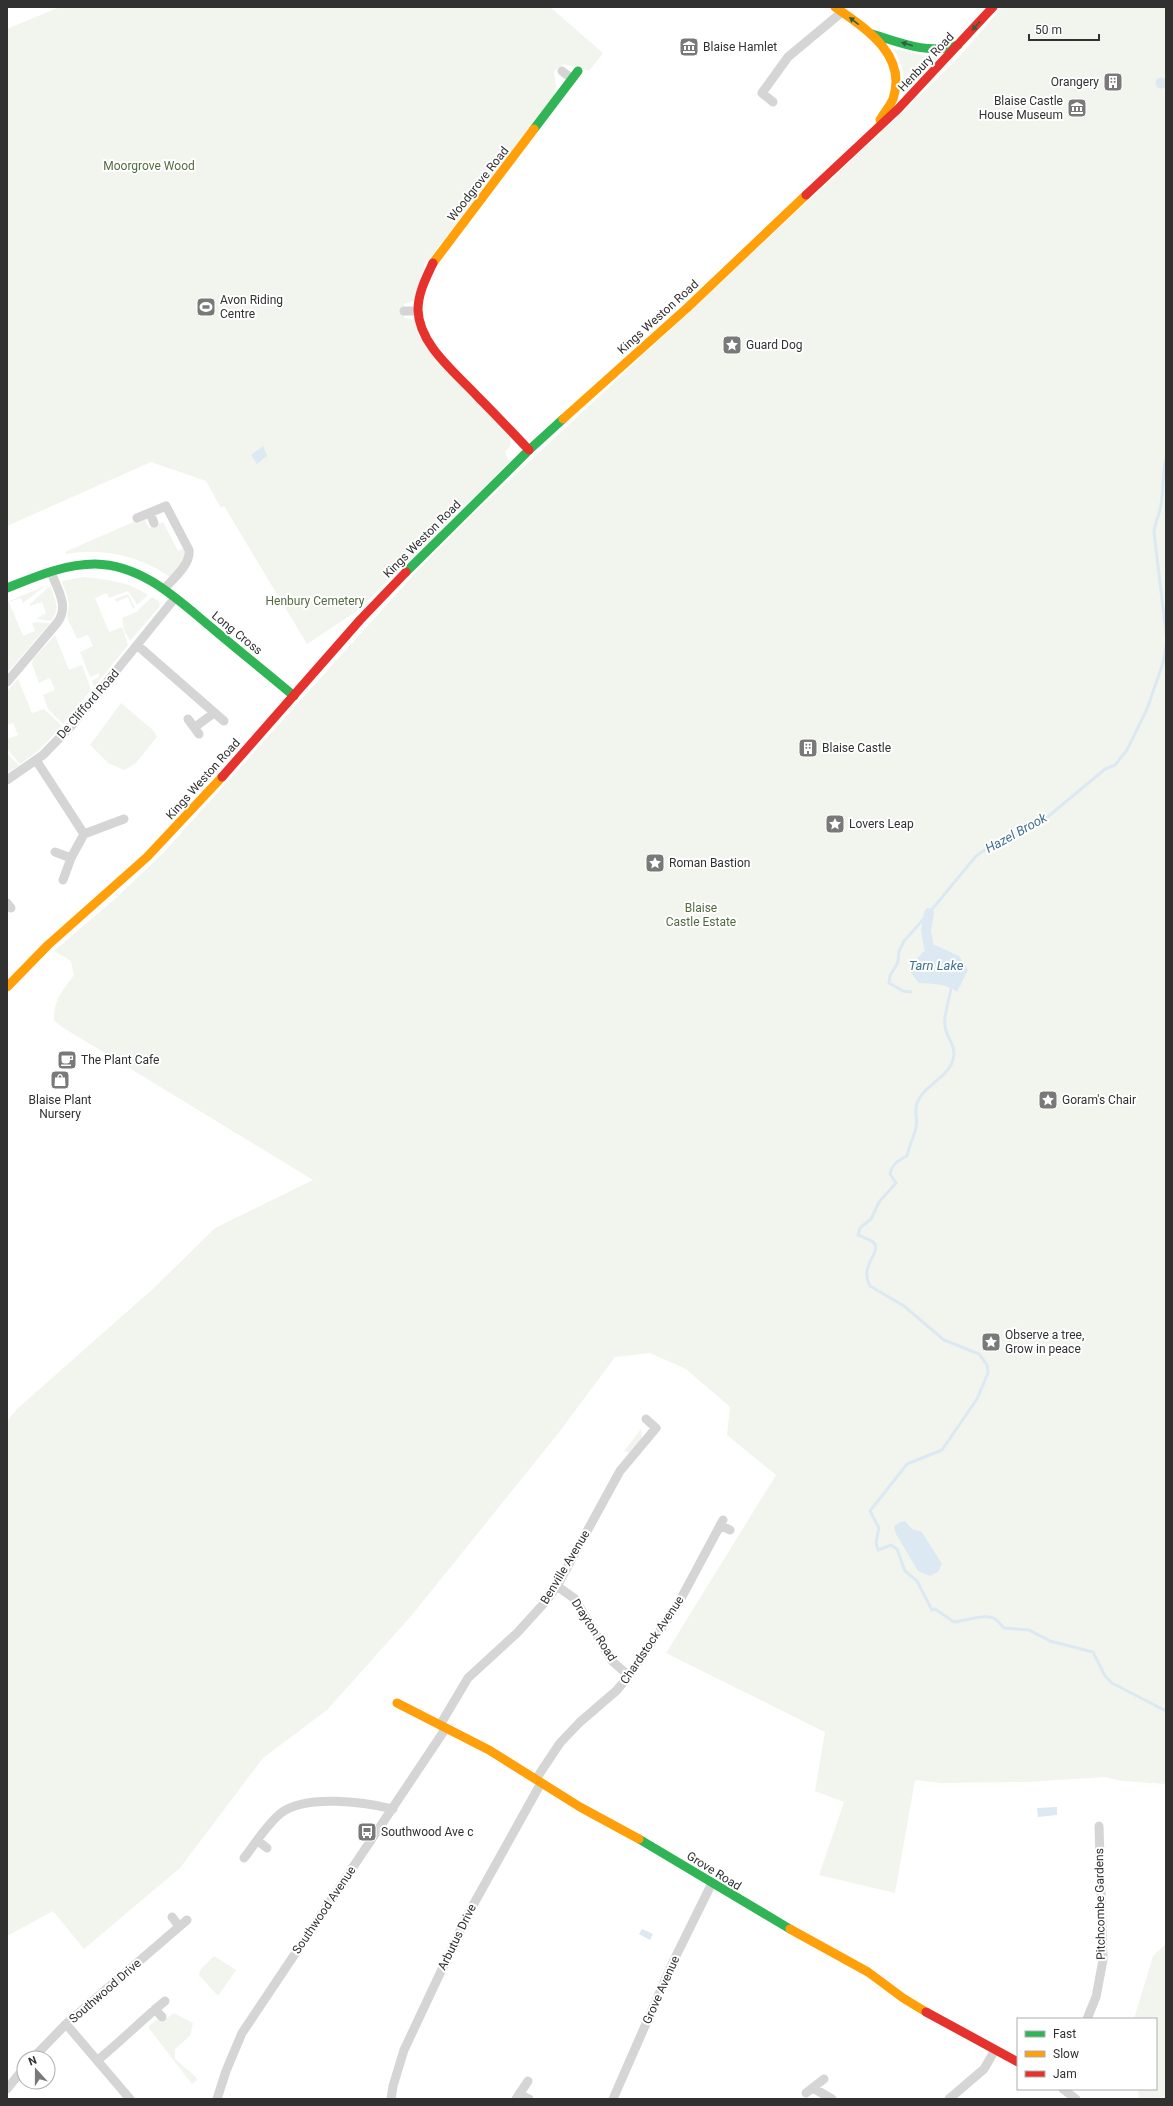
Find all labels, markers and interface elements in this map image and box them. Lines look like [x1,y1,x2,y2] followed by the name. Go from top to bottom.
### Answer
[1029,16,1099,42] scale bar
[848,17,859,25] one-way arrow
[971,21,980,31] one-way arrow
[1035,23,1062,37] text: 50 m
[895,30,957,94] street label: Henbury Road
[678,36,700,58] museum icon: Blaise Hamlet
[703,40,777,54] place label: Blaise Hamlet
[901,41,913,47] one-way arrow
[1102,71,1124,93] building icon: Orangery
[1051,75,1099,89] place label: Orangery
[979,94,1063,122] place label: Blaise Castle House Museum
[1066,97,1088,119] museum icon: Blaise Castle House Museum
[444,144,512,224] street label: Woodgrove Road
[103,159,195,173] park label: Moorgrove Wood
[615,277,701,357] street label: Kings Weston Road
[220,293,283,321] place label: Avon Riding Centre
[195,296,217,318] sports icon: Avon Riding Centre
[721,334,743,356] place icon: Guard Dog
[746,338,802,352] place label: Guard Dog
[380,497,464,581] street label: Kings Weston Road
[266,594,365,608] park label: Henbury Cemetery
[209,608,265,658] street label: Long Cross
[54,666,122,742] street label: De Clifford Road
[163,736,243,822] street label: Kings Weston Road
[797,737,819,759] building icon: Blaise Castle
[822,741,891,755] place label: Blaise Castle
[983,810,1050,856] water label: Hazel Brook
[824,813,846,835] place icon: Lovers Leap
[849,817,914,831] place label: Lovers Leap
[644,852,666,874] place icon: Roman Bastion
[669,856,750,870] place label: Roman Bastion
[666,901,736,929] park label: Blaise Castle Estate
[909,958,964,973] water label: Tarn Lake
[56,1049,78,1071] cafe icon: The Plant Cafe
[81,1053,159,1067] place label: The Plant Cafe
[49,1069,71,1091] shop icon: Blaise Plant Nursery
[1037,1089,1059,1111] place icon: Goram's Chair
[29,1093,92,1121] place label: Blaise Plant Nursery
[1062,1093,1136,1107] place label: Goram's Chair
[1005,1328,1084,1356] place label: Observe a tree, Grow in peace
[980,1331,1002,1353] place icon: Observe a tree, Grow in peace
[537,1528,593,1606] street label: Benville Avenue
[617,1593,687,1687] street label: Chardstock Avenue
[569,1596,619,1664] street label: Drayton Road
[356,1821,378,1843] bus stop icon: Southwood Ave c
[381,1825,473,1839] place label: Southwood Ave c
[1092,1848,1108,1960] street label: Pitchcombe Gardens
[684,1849,744,1893] street label: Grove Road
[289,1863,359,1957] street label: Southwood Avenue
[435,1902,479,1972] street label: Arbutus Drive
[640,1954,682,2026] street label: Grove Avenue
[66,1956,144,2026] street label: Southwood Drive
[1017,2018,1157,2090] legend
[1053,2027,1076,2041] text: Fast
[1053,2047,1079,2061] text: Slow
[16,2050,56,2090] north arrow
[27,2054,39,2069] text: N
[1053,2067,1077,2081] text: Jam

